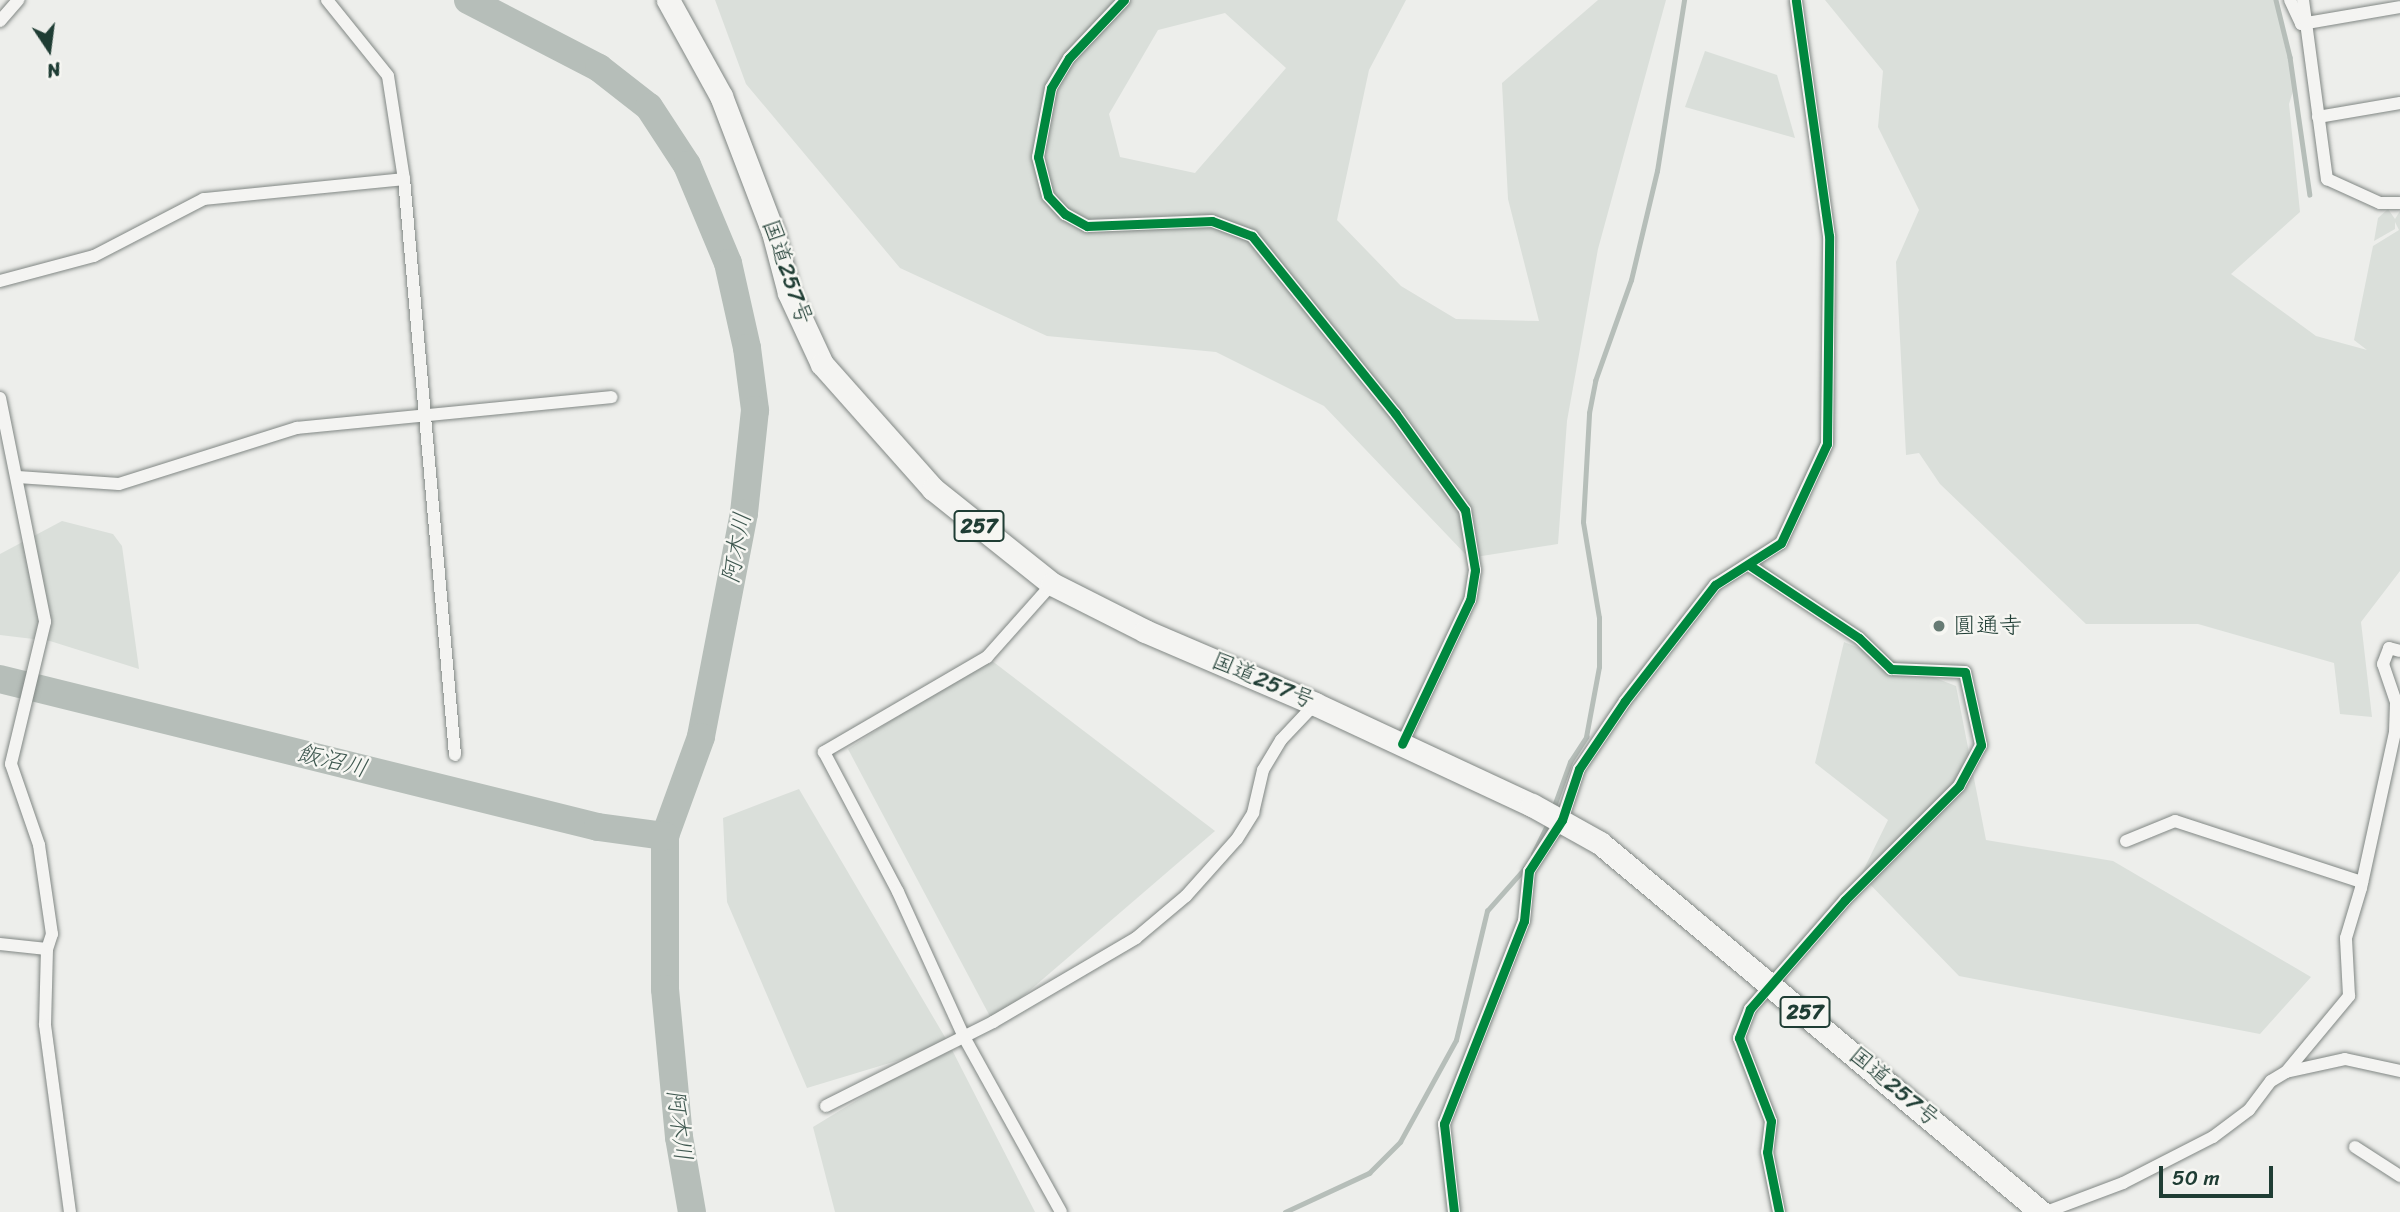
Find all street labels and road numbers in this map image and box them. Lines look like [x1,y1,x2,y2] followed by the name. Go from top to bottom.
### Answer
[756,216,818,328] street label: 国道257号
[953,508,1005,544] road number: 257
[1207,647,1319,715] street label: 国道257号
[1779,995,1831,1030] road number: 257
[1843,1041,1945,1133] street label: 国道257号

